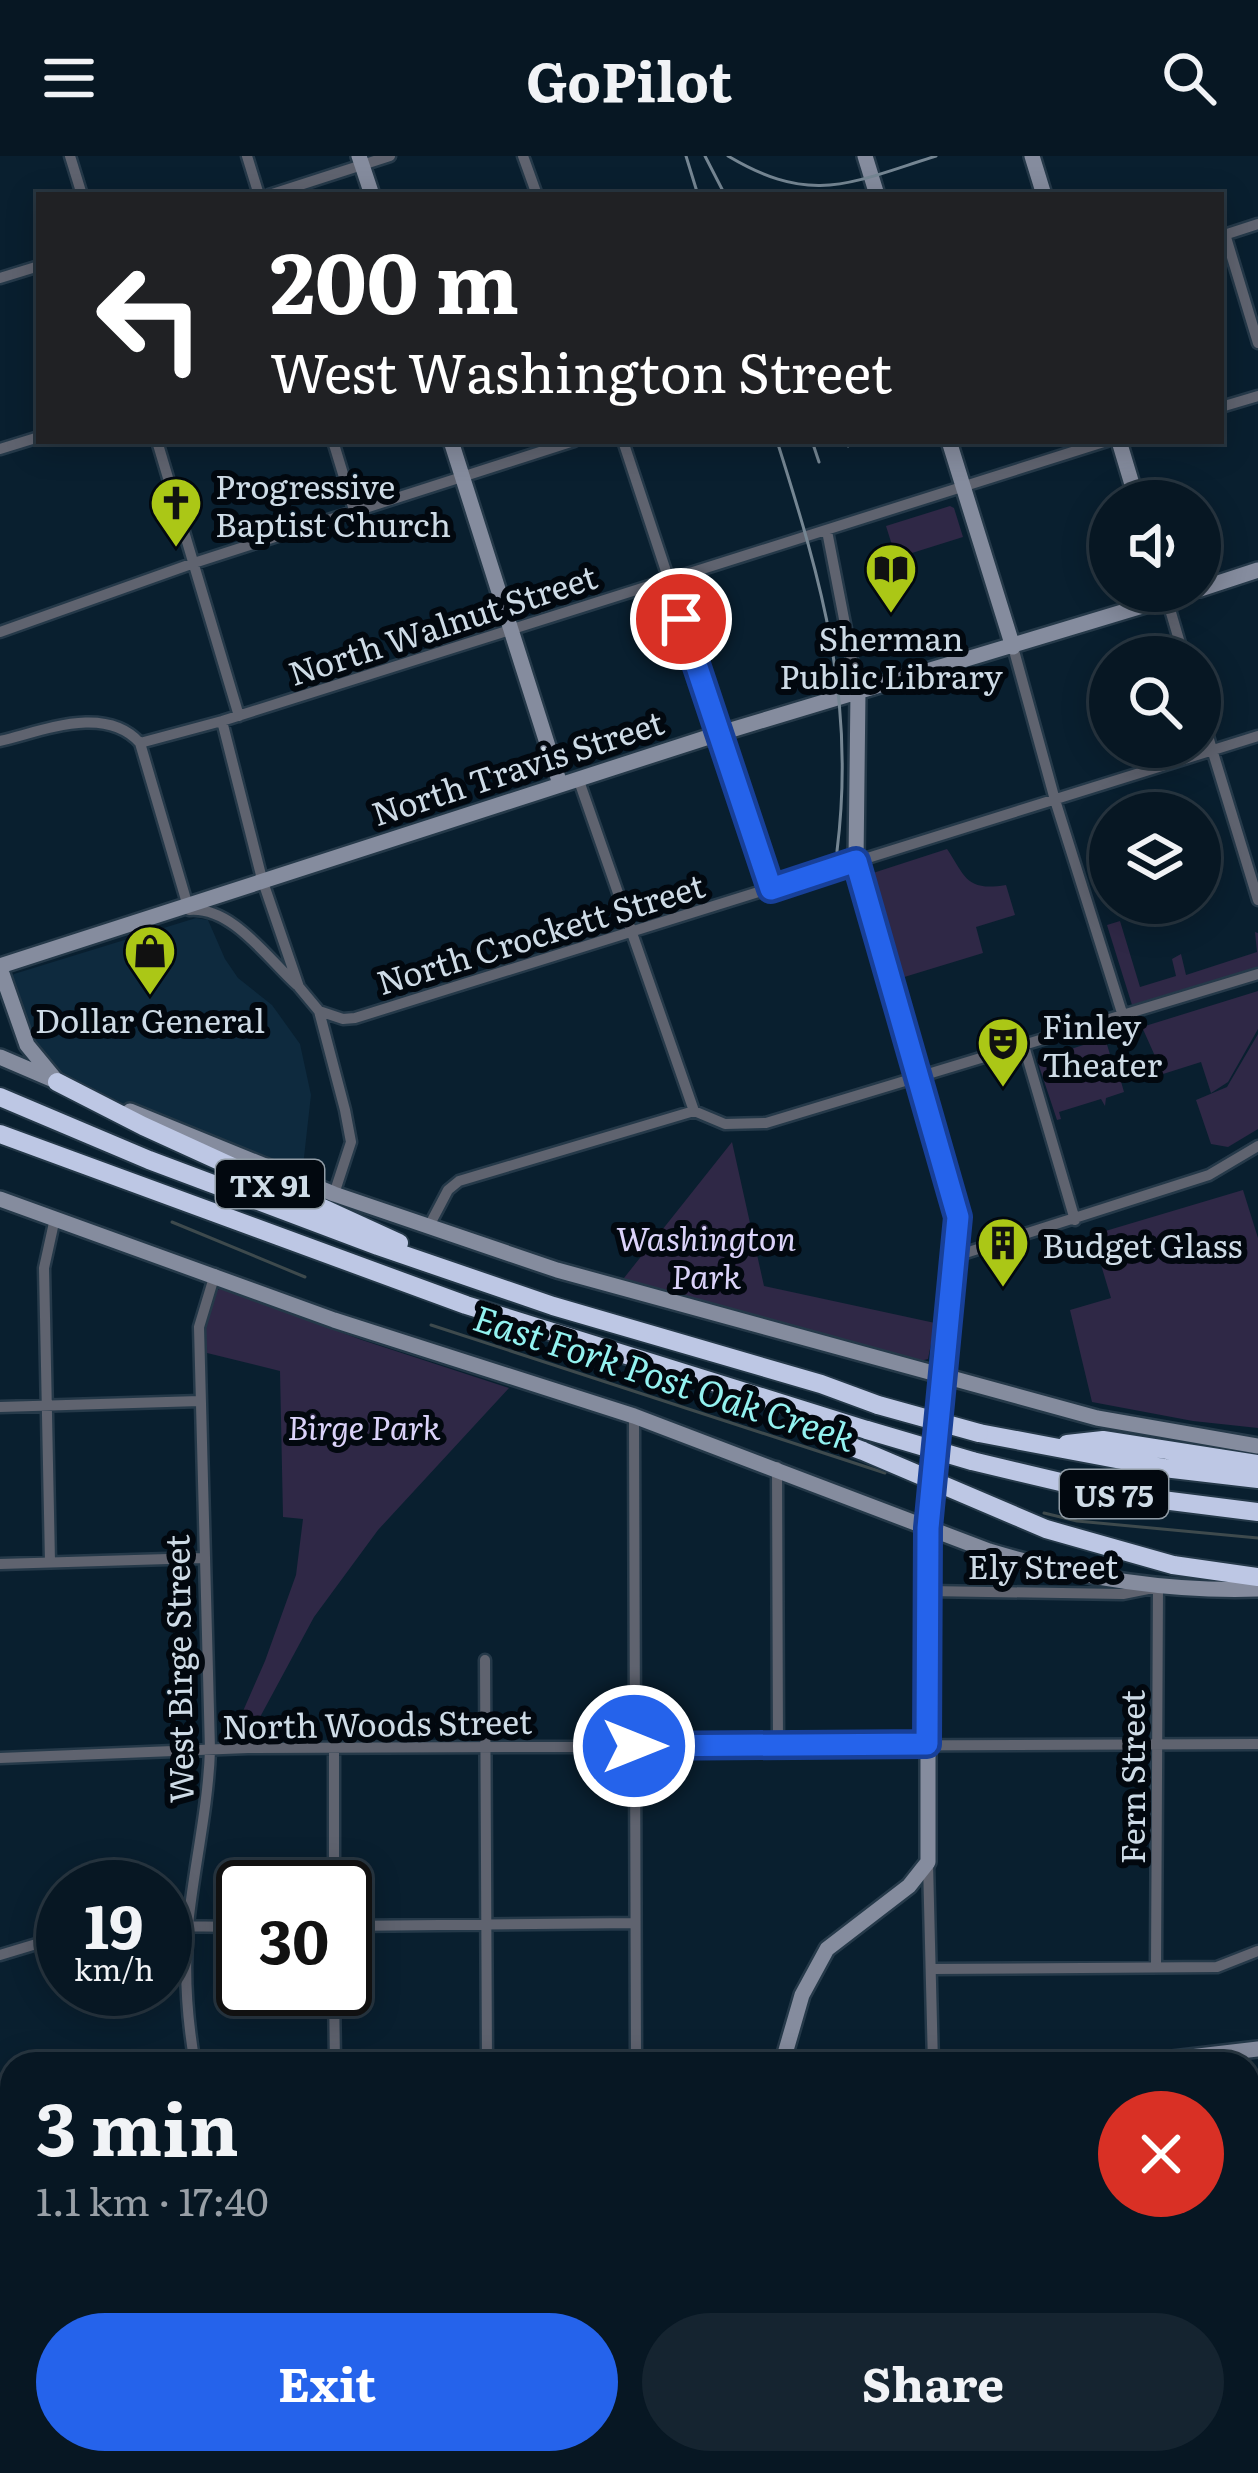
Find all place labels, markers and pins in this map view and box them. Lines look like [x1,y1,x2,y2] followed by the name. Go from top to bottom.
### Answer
[215,460,451,547] place label: Progressive Baptist Church
[148,475,204,549] church icon: Progressive Baptist Church
[863,541,919,615] library icon: Sherman Public Library
[630,568,732,670] pin
[779,612,1003,699] place label: Sherman Public Library
[122,923,178,997] shop icon: Dollar General
[35,994,265,1043] place label: Dollar General
[1042,1000,1162,1087] place label: Finley Theater
[975,1015,1031,1089] theatre icon: Finley Theater
[975,1215,1031,1289] building icon: Budget Glass
[1042,1219,1242,1268] place label: Budget Glass

